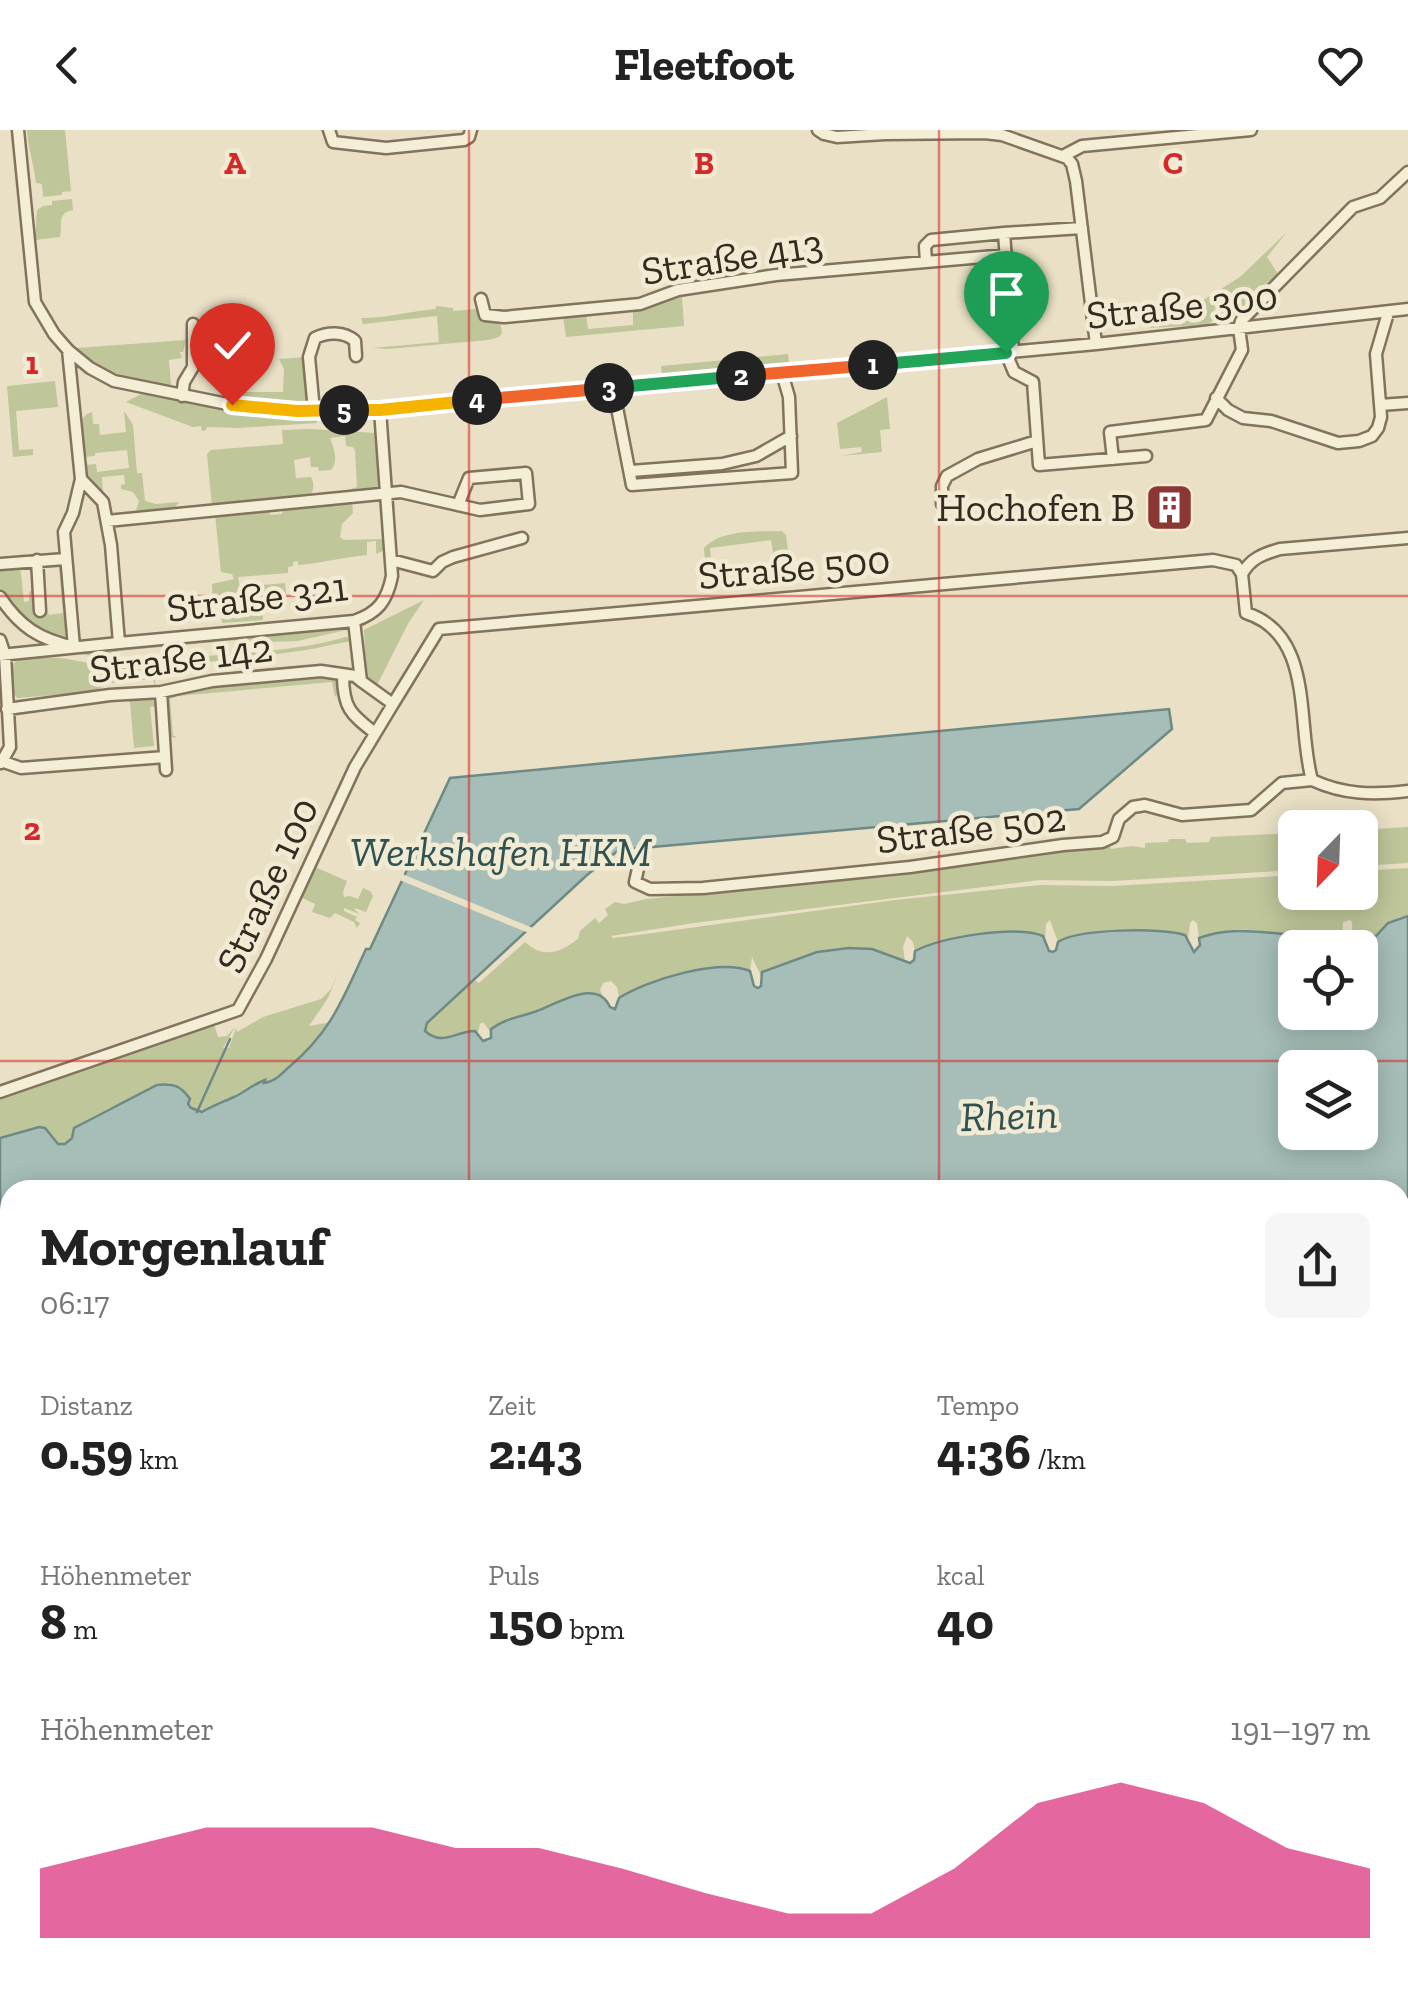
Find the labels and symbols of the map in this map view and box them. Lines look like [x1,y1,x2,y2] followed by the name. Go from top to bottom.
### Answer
[224,144,246,182] text: A
[694,144,714,182] text: B
[1163,144,1183,182] text: C
[638,219,826,295] street label: Straße 413
[964,251,1049,354] pin
[1084,271,1280,339] street label: Straße 300
[190,303,275,406] pin
[848,340,898,390] pin: 1
[26,344,39,382] text: 1
[716,351,766,401] pin: 2
[584,363,634,413] pin: 3
[452,375,502,425] pin: 4
[319,385,369,435] pin: 5
[1144,481,1196,533] building icon: Hochofen B
[936,483,1135,531] place label: Hochofen B
[696,535,892,599] street label: Straße 500
[164,562,350,632] street label: Straße 321
[87,623,275,693] street label: Straße 142
[206,790,328,980] street label: Straße 100
[874,793,1068,863] street label: Straße 502
[23,810,41,848] text: 2
[1278,810,1378,910] north arrow
[350,826,652,877] water label: Werkshafen HKM
[959,1088,1059,1142] water label: Rhein

